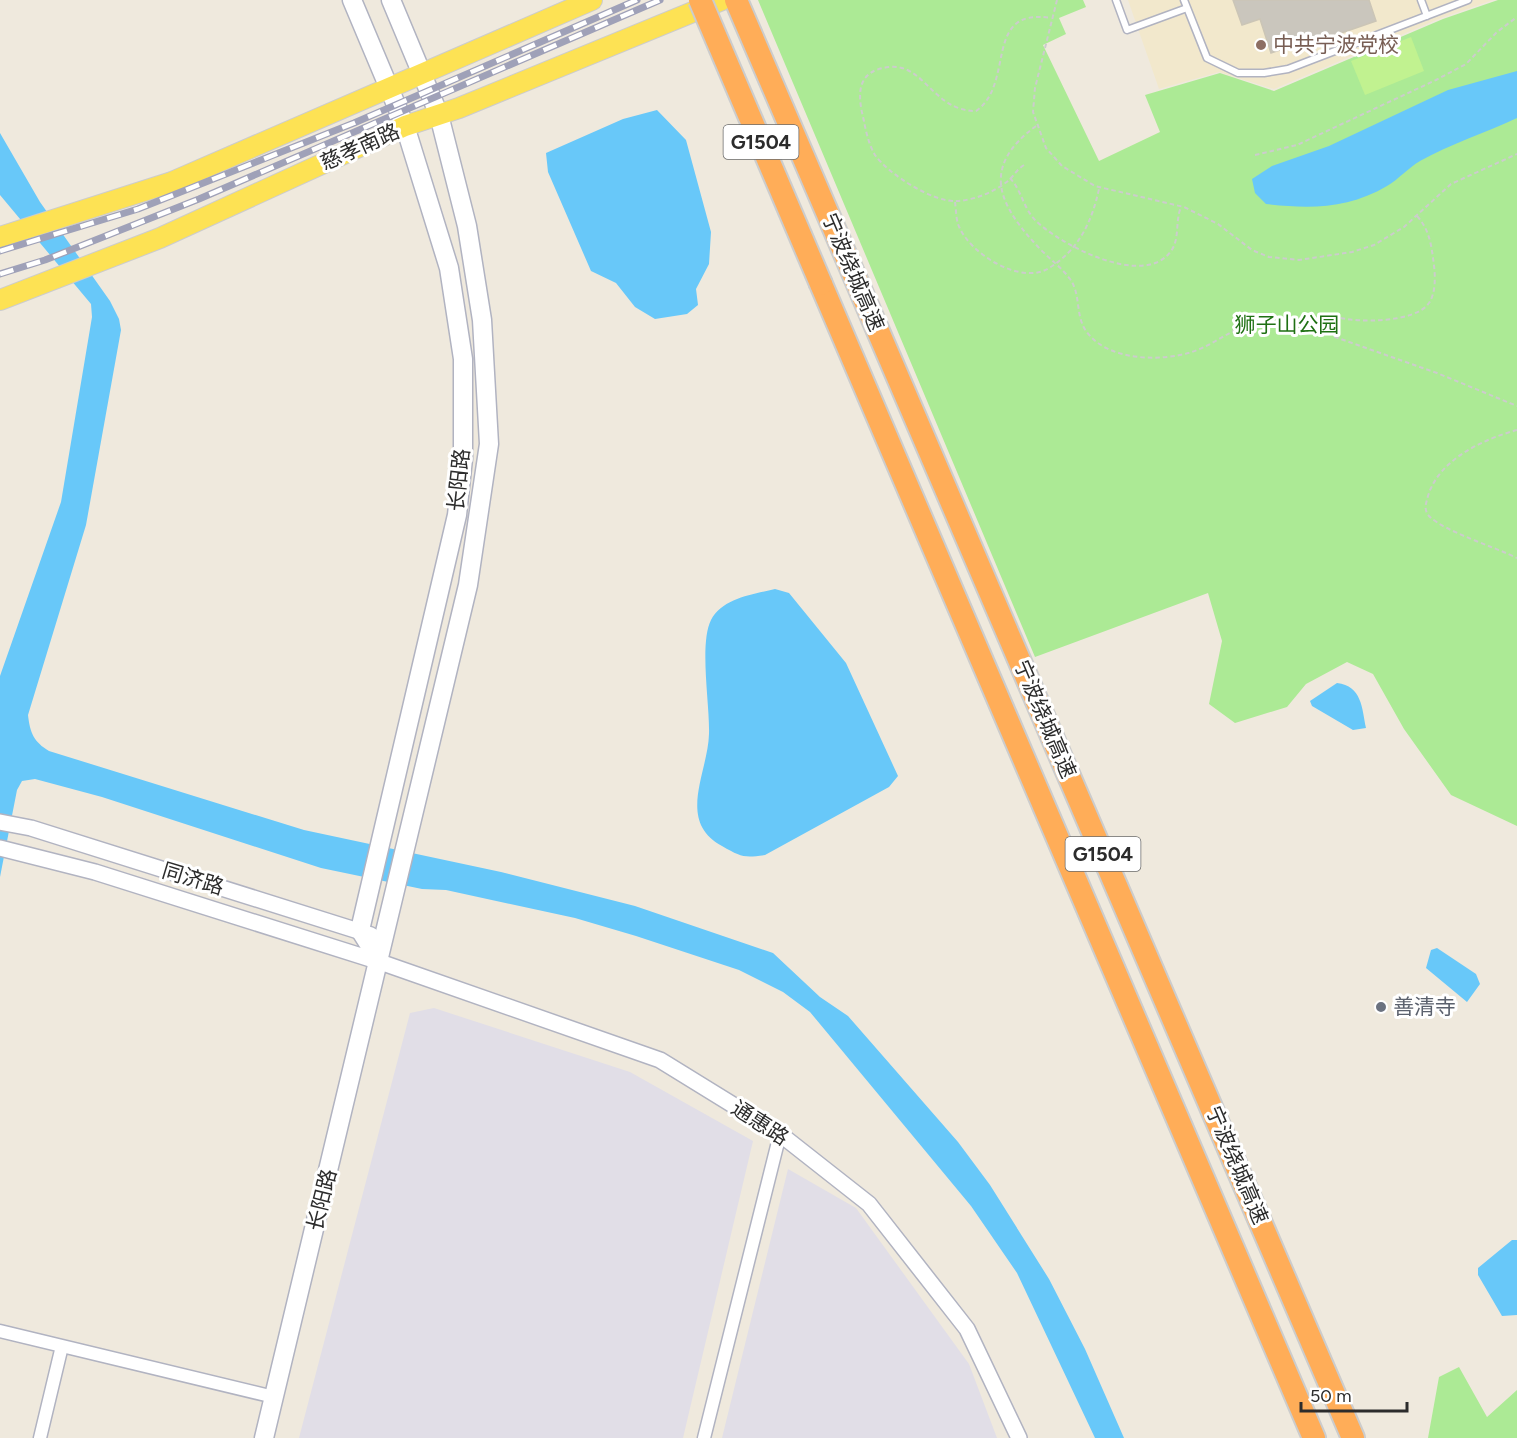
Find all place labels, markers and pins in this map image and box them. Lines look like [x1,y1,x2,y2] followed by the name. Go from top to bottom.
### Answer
[1273,32,1399,57] place label: 中共宁波党校
[1254,38,1268,52] marker: 中共宁波党校
[1393,994,1456,1019] place label: 善清寺
[1374,1000,1388,1014] marker: 善清寺

